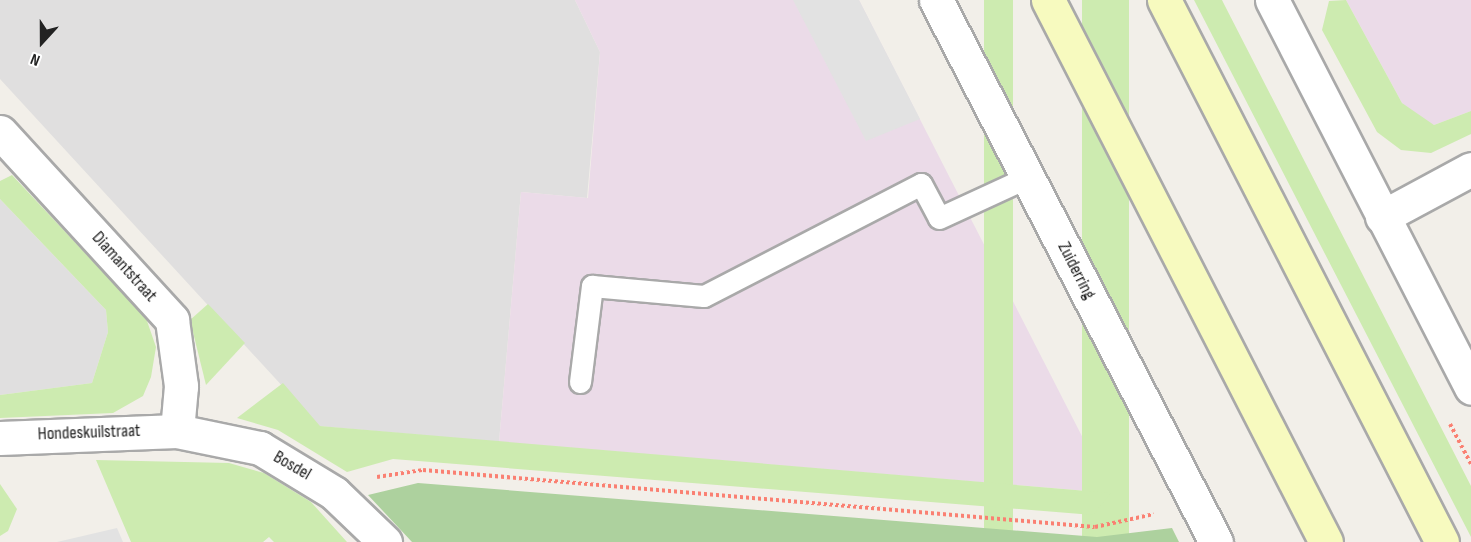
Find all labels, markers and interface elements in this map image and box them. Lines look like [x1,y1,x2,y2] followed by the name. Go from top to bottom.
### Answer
[12,12,72,72] north arrow
[28,49,43,70] text: N
[87,227,161,307] street label: Diamantstraat
[1052,239,1100,303] street label: Zuiderring
[37,420,141,446] street label: Hondeskuilstraat
[269,447,315,485] street label: Bosdel

